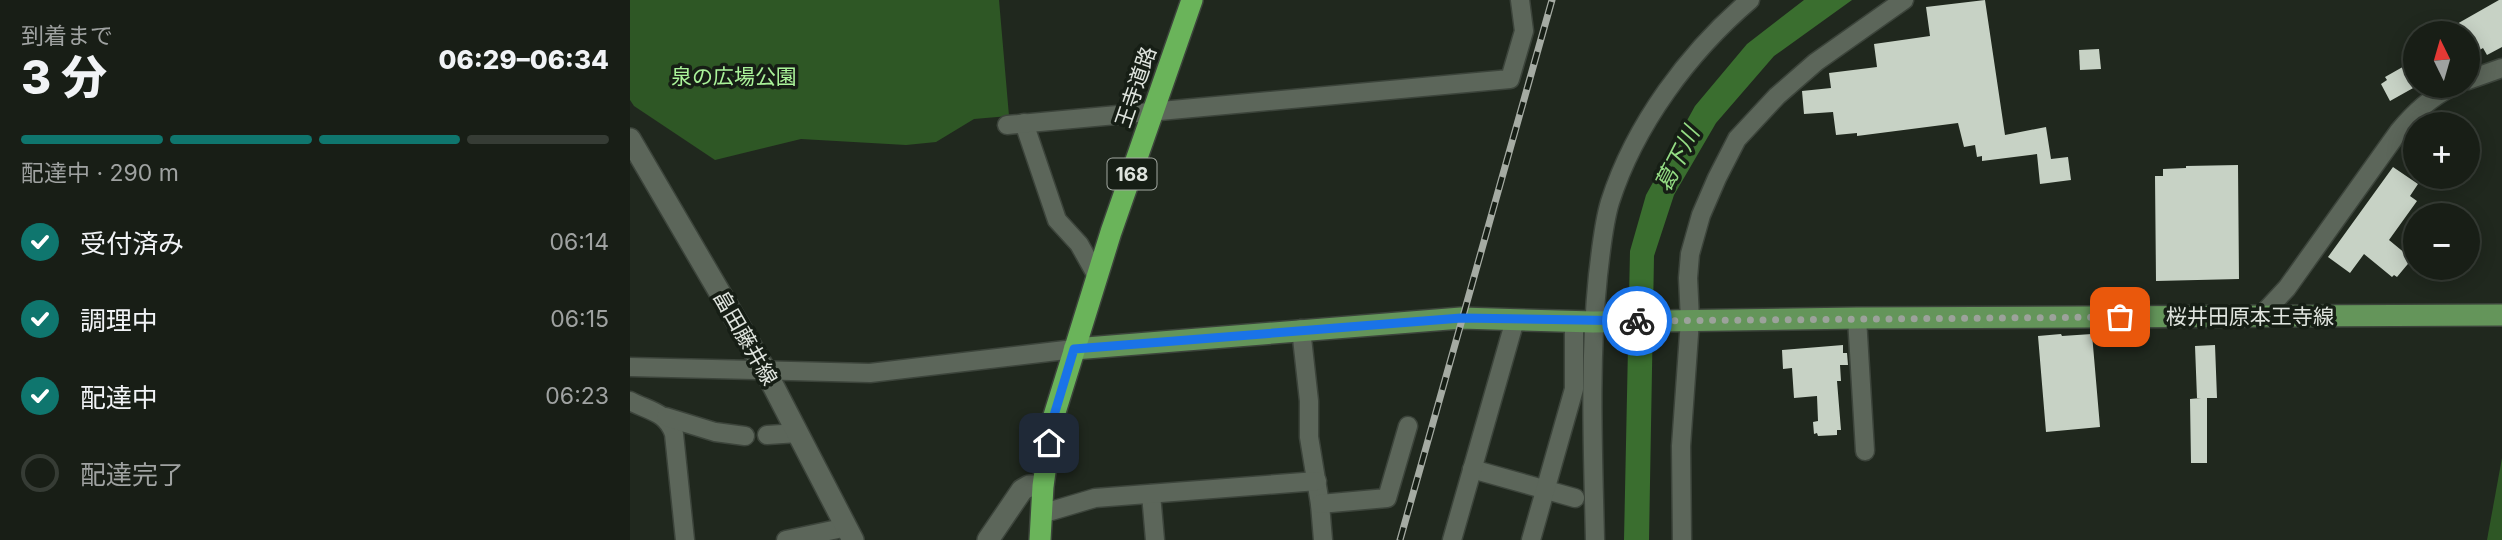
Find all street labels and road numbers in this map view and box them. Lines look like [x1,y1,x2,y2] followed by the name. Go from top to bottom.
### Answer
[1110,43,1161,131] street label: 王寺道路
[1107,158,1156,190] road number: 168
[708,286,783,389] street label: 畠田藤井線
[2166,304,2334,329] street label: 桜井田原本王寺線

